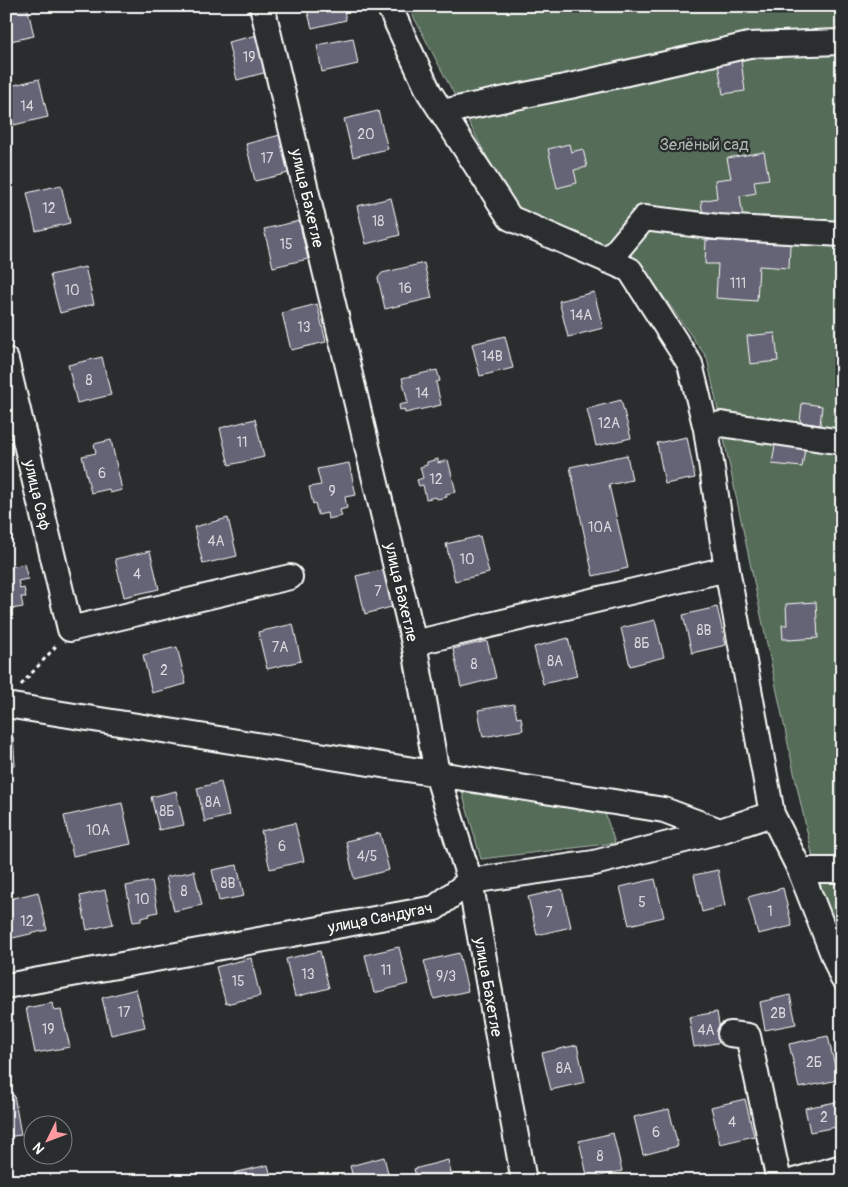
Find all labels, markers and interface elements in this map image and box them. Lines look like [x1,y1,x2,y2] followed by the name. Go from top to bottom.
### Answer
[243,49,255,66] house number: 19
[20,98,34,115] house number: 14
[357,126,375,143] house number: 20
[659,135,749,155] park label: Зелёный сад
[286,146,328,250] street label: улица Бахетле
[261,150,274,167] house number: 17
[42,200,56,217] house number: 12
[372,213,384,230] house number: 18
[279,236,293,253] house number: 15
[730,275,746,292] house number: 111
[398,280,412,297] house number: 16
[64,282,80,299] house number: 10
[570,307,592,324] house number: 14А
[297,319,311,336] house number: 13
[481,348,503,365] house number: 14В
[85,372,93,389] house number: 8
[415,385,429,402] house number: 14
[598,415,620,432] house number: 12А
[237,434,247,451] house number: 11
[19,457,55,533] street label: улица Саф
[98,465,106,482] house number: 6
[429,471,443,488] house number: 12
[328,483,336,500] house number: 9
[588,519,612,536] house number: 10А
[207,533,225,550] house number: 4А
[380,540,422,644] street label: улица Бахетле
[459,551,475,568] house number: 10
[133,566,141,583] house number: 4
[374,583,382,600] house number: 7
[697,622,712,639] house number: 8В
[634,635,650,652] house number: 8Б
[272,639,288,656] house number: 7А
[547,653,563,670] house number: 8А
[470,656,478,673] house number: 8
[160,662,168,679] house number: 2
[205,794,221,811] house number: 8А
[159,803,175,820] house number: 8Б
[86,822,110,839] house number: 10А
[278,838,286,855] house number: 6
[357,848,377,865] house number: 4/5
[221,875,236,892] house number: 8В
[180,883,188,900] house number: 8
[134,891,150,908] house number: 10
[638,894,646,911] house number: 5
[325,898,434,938] street label: улица Сандугач
[767,903,773,920] house number: 1
[545,904,553,921] house number: 7
[20,913,34,930] house number: 12
[469,935,507,1039] street label: улица Бахетле
[381,962,391,979] house number: 11
[301,966,315,983] house number: 13
[436,968,456,985] house number: 9/3
[231,973,245,990] house number: 15
[118,1004,131,1021] house number: 17
[770,1005,786,1022] house number: 2В
[42,1021,54,1038] house number: 19
[697,1022,715,1039] house number: 4А
[806,1054,822,1071] house number: 2Б
[556,1060,572,1077] house number: 8А
[820,1109,828,1126] house number: 2
[22,1114,72,1164] north arrow
[728,1114,736,1131] house number: 4
[652,1124,660,1141] house number: 6
[29,1139,48,1158] text: N
[596,1148,604,1165] house number: 8

